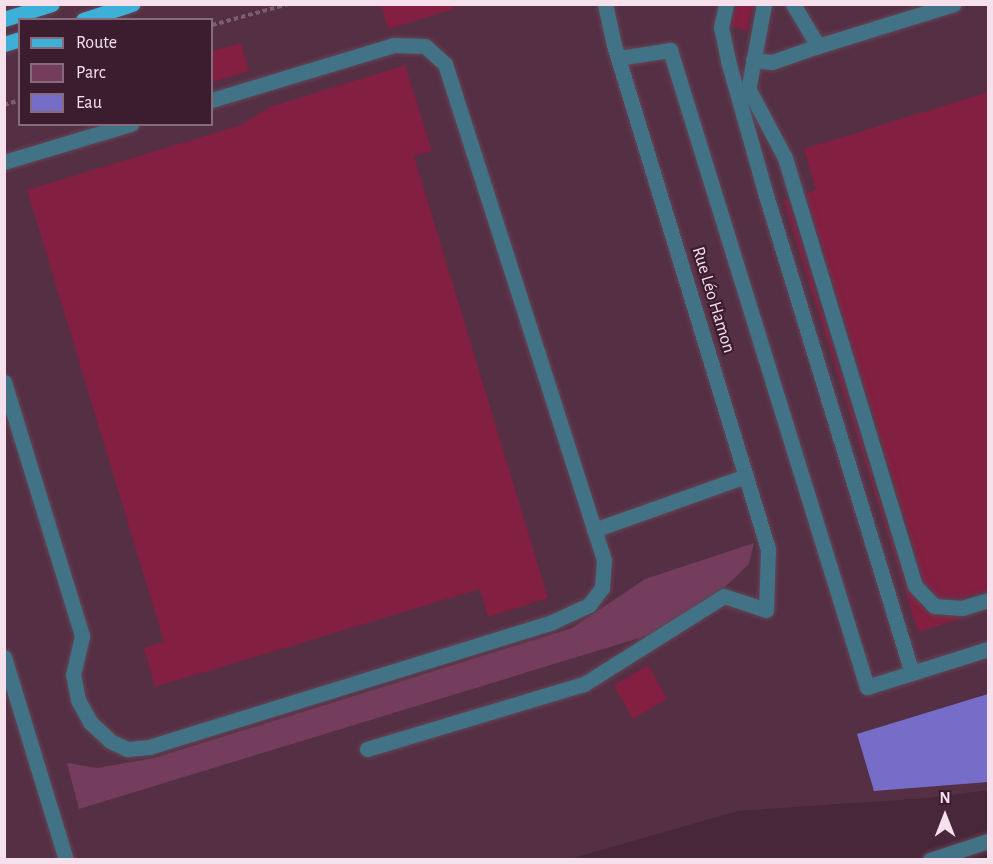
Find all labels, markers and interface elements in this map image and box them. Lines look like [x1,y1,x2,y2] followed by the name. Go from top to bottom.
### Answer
[18,18,213,126] legend
[76,34,117,52] text: Route
[76,64,106,82] text: Parc
[76,94,102,112] text: Eau
[687,244,739,356] street label: Rue Léo Hamon
[915,786,975,846] north arrow
[939,790,951,806] text: N

